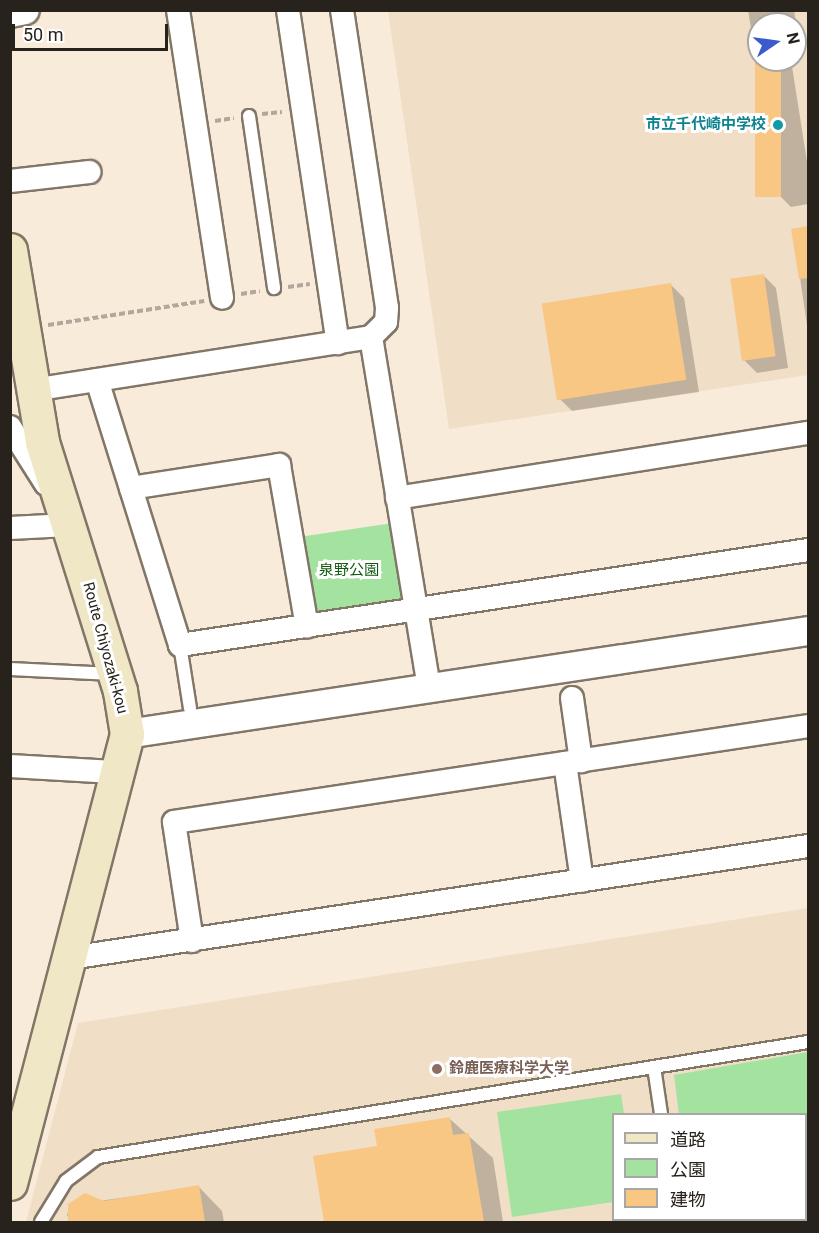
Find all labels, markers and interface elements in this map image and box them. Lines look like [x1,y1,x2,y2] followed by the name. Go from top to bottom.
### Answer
[15,12,171,50] scale bar
[747,12,807,72] north arrow
[23,24,63,45] text: 50 m
[783,31,804,46] text: N
[646,116,766,134] place label: 市立千代崎中学校
[771,118,785,132] marker: 市立千代崎中学校
[319,562,379,580] park label: 泉野公園
[79,580,131,716] street label: Route Chiyozaki-kou
[449,1060,569,1078] place label: 鈴鹿医療科学大学
[430,1062,444,1076] marker: 鈴鹿医療科学大学
[612,1113,807,1221] legend
[670,1129,706,1150] text: 道路
[670,1159,706,1180] text: 公園
[670,1189,706,1210] text: 建物

